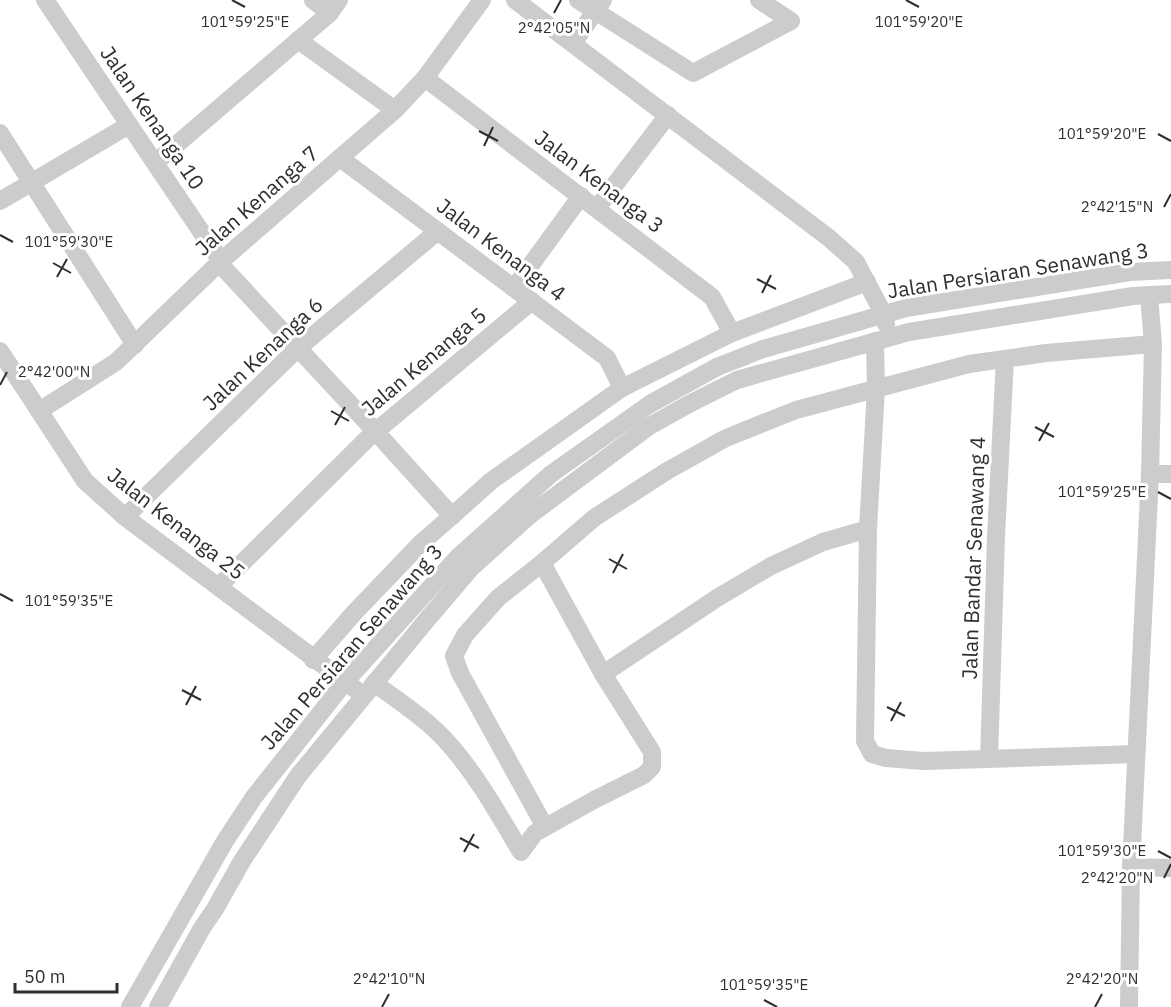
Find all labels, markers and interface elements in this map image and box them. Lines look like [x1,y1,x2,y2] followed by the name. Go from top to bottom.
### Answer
[201,12,289,31] text: 101°59'25"E
[875,12,963,31] text: 101°59'20"E
[518,18,590,37] text: 2°42'05"N
[94,40,211,195] street label: Jalan Kenanga 10
[529,123,670,239] street label: Jalan Kenanga 3
[1058,124,1146,143] text: 101°59'20"E
[189,139,324,262] street label: Jalan Kenanga 7
[431,191,572,307] street label: Jalan Kenanga 4
[1081,197,1153,216] text: 2°42'15"N
[25,232,113,251] text: 101°59'30"E
[885,236,1151,305] street label: Jalan Persiaran Senawang 3
[196,290,329,416] street label: Jalan Kenanga 6
[355,301,492,422] street label: Jalan Kenanga 5
[18,362,90,381] text: 2°42'00"N
[955,436,991,680] street label: Jalan Bandar Senawang 4
[102,461,251,586] street label: Jalan Kenanga 25
[1058,482,1146,501] text: 101°59'25"E
[254,537,448,755] street label: Jalan Persiaran Senawang 3
[25,591,113,610] text: 101°59'35"E
[1058,841,1146,860] text: 101°59'30"E
[1081,868,1153,887] text: 2°42'20"N
[15,956,117,994] scale bar
[24,965,66,988] text: 50 m
[353,969,425,988] text: 2°42'10"N
[1066,969,1138,988] text: 2°42'20"N
[720,975,808,994] text: 101°59'35"E

